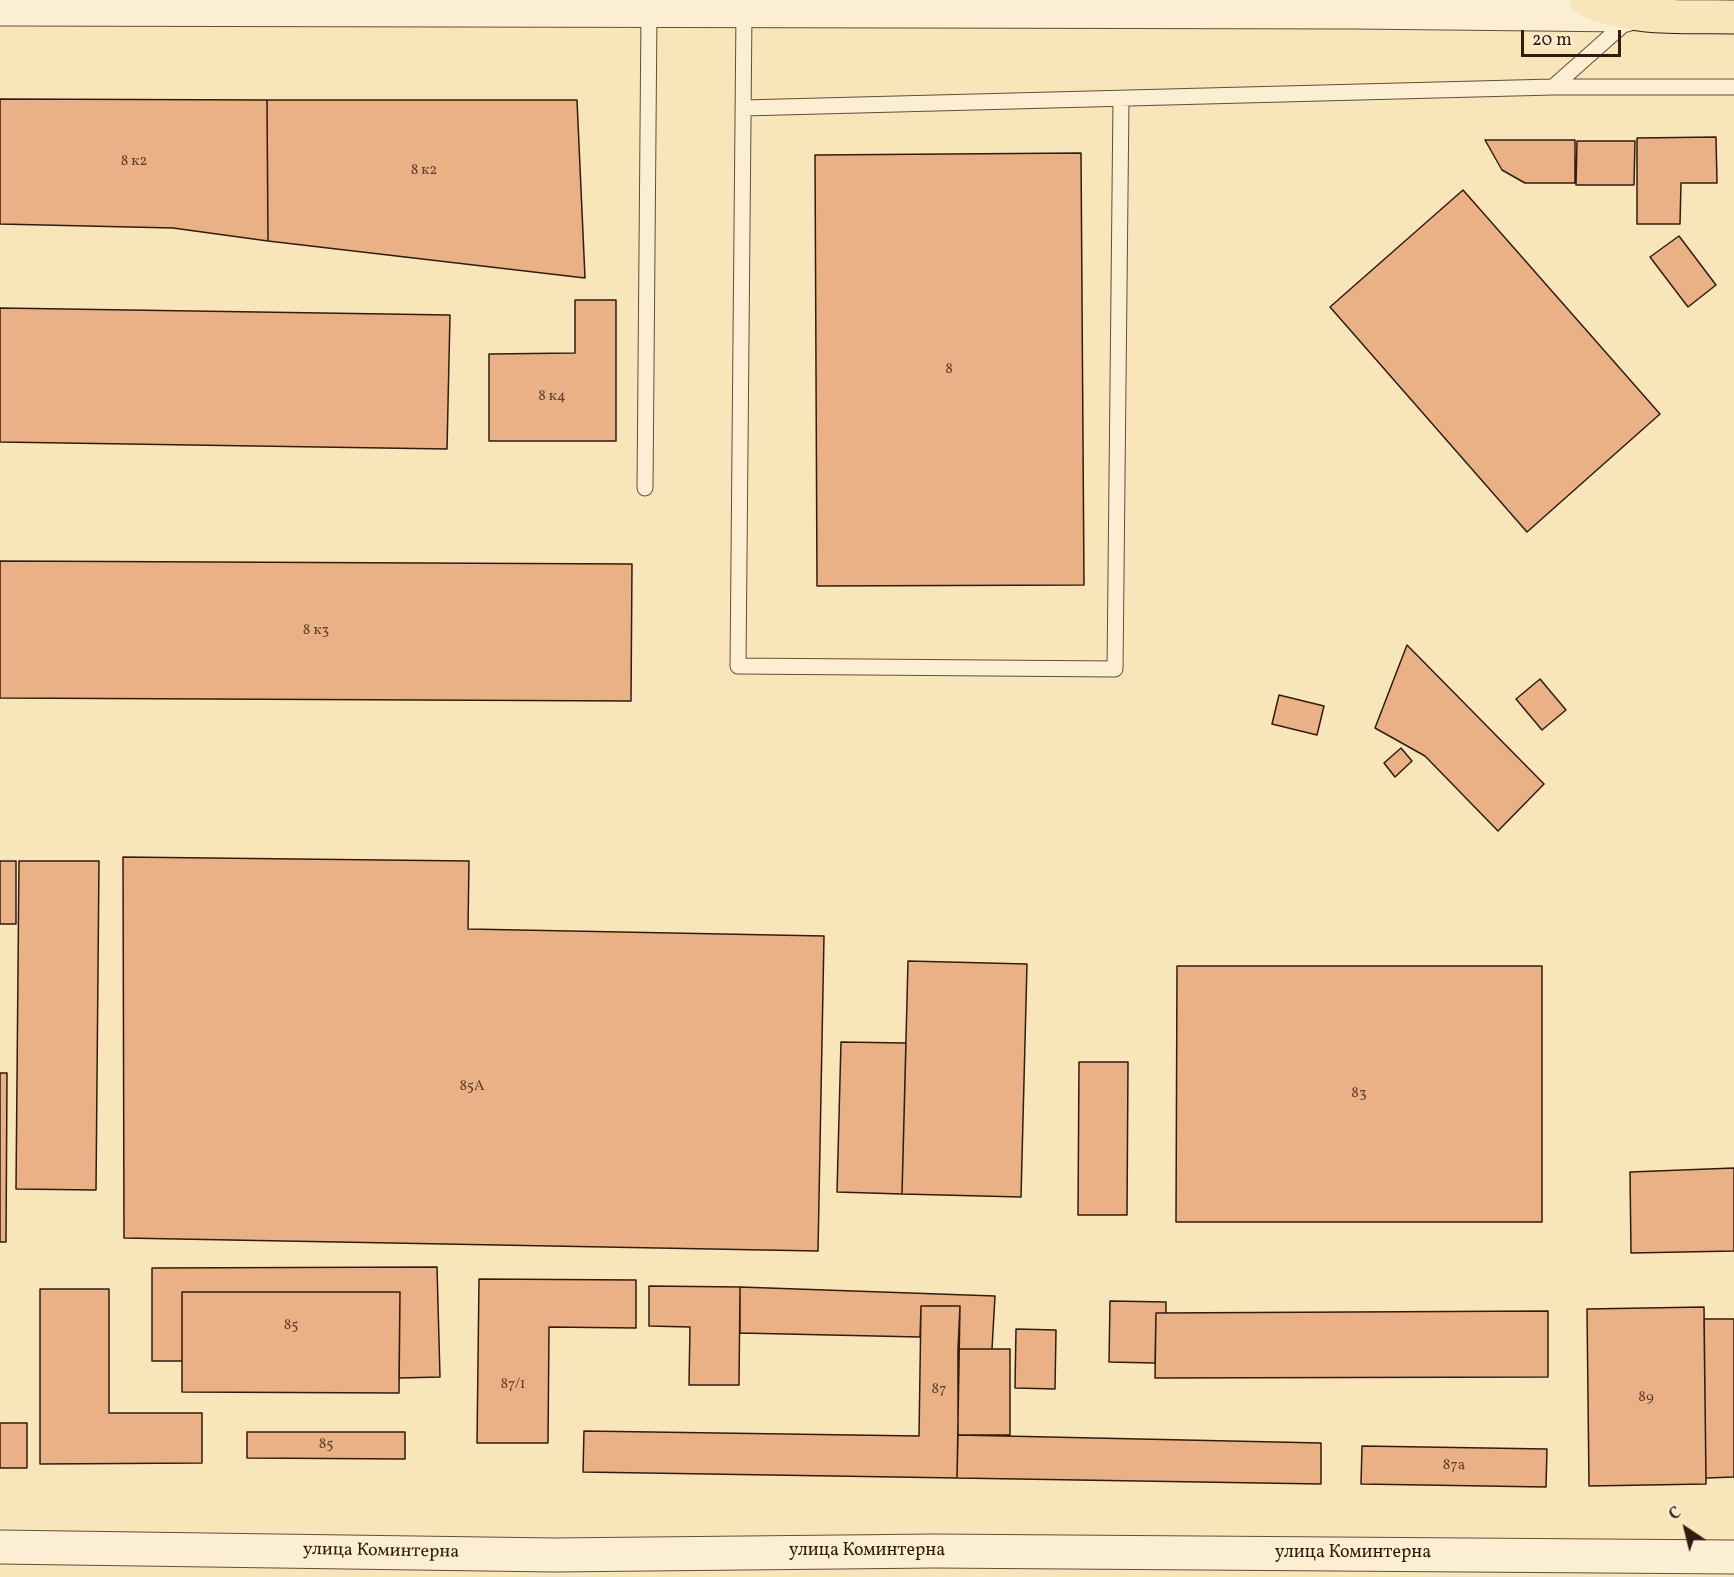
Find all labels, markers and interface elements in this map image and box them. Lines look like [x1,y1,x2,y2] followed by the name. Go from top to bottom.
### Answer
[1524,18,1624,56] scale bar
[1532,28,1572,53] text: 20 m
[121,153,147,171] house number: 8 к2
[411,162,437,180] house number: 8 к2
[945,361,953,379] house number: 8
[538,388,566,406] house number: 8 к4
[303,622,329,640] house number: 8 к3
[459,1078,485,1096] house number: 85А
[1351,1085,1367,1103] house number: 83
[284,1317,298,1335] house number: 85
[500,1376,526,1394] house number: 87/1
[932,1381,946,1399] house number: 87
[1638,1389,1654,1407] house number: 89
[319,1436,333,1454] house number: 85
[1443,1457,1465,1475] house number: 87а
[1656,1499,1716,1559] north arrow
[1665,1502,1686,1526] text: С
[303,1540,459,1564] street label: улица Коминтерна
[789,1541,945,1563] street label: улица Коминтерна
[1275,1543,1431,1565] street label: улица Коминтерна

